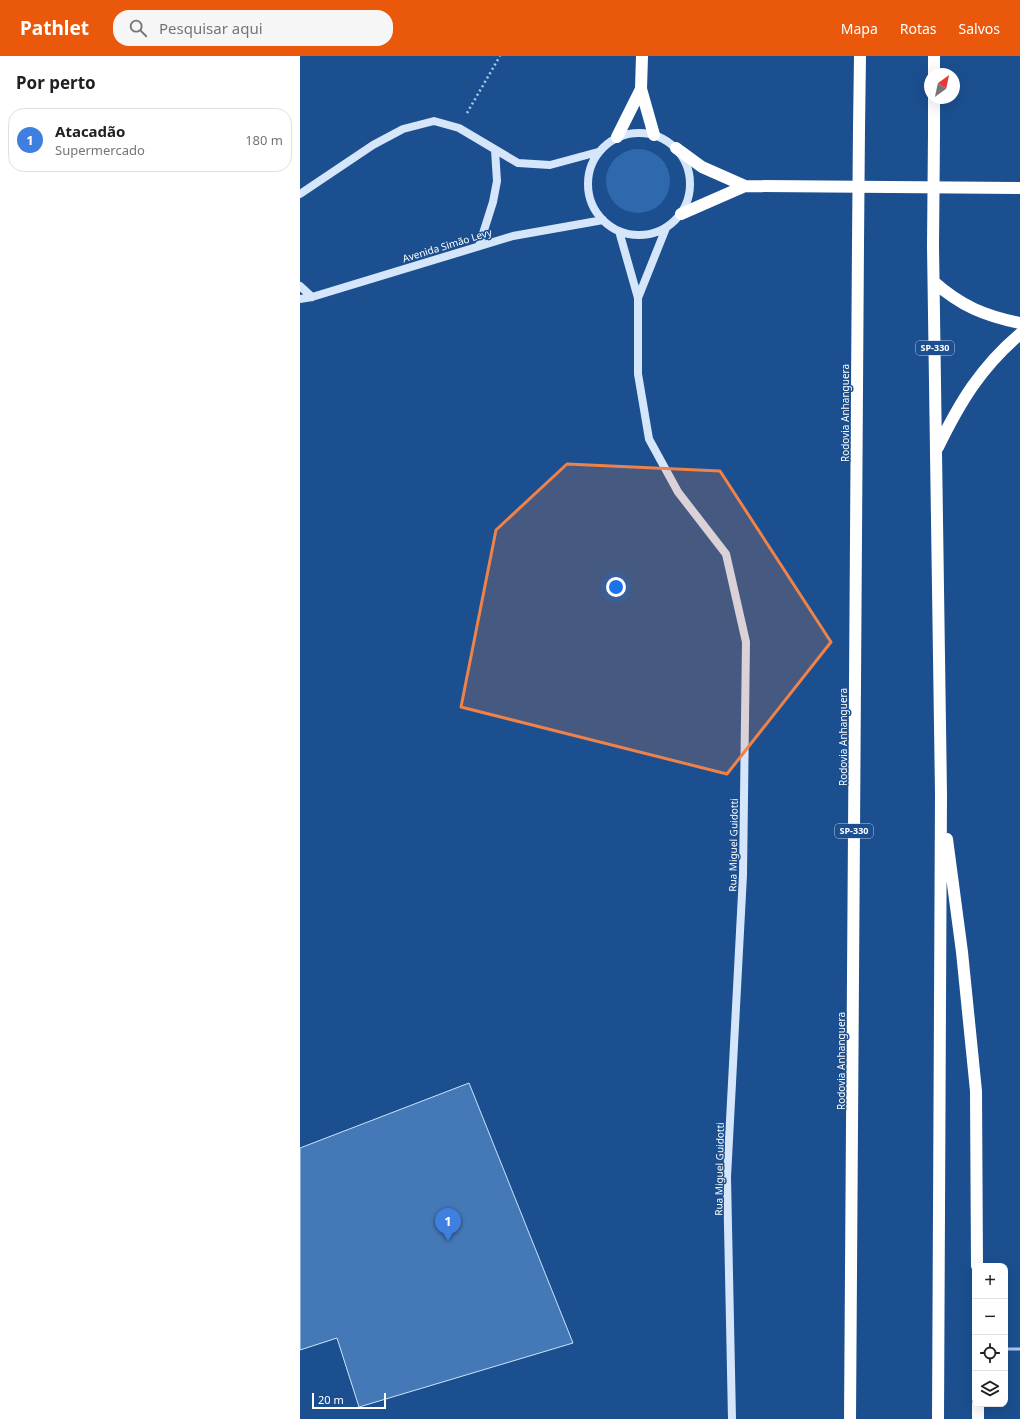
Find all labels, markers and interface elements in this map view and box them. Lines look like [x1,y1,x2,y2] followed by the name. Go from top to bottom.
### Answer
[113,10,393,46] search box
[20,15,89,41] text: Pathlet
[127,17,149,39] icon: search
[159,18,263,38] text: Pesquisar aqui
[841,19,878,38] text: Mapa
[900,19,937,38] text: Rotas
[959,19,1000,38] text: Salvos
[924,68,960,104] north arrow
[16,71,96,94] text: Por perto
[55,121,125,141] text: Atacadão
[26,131,34,149] text: 1
[245,131,283,149] text: 180 m
[55,141,145,159] text: Supermercado
[401,224,494,265] street label: Avenida Simão Levy
[916,341,954,355] road number: SP-330
[838,364,852,462] street label: Rodovia Anhanguera
[606,577,626,597] your location
[836,688,850,786] street label: Rodovia Anhanguera
[725,798,741,892] street label: Rua Miguel Guidotti
[835,824,873,838] road number: SP-330
[834,1012,848,1110] street label: Rodovia Anhanguera
[711,1122,727,1216] street label: Rua Miguel Guidotti
[435,1208,461,1241] pin: 1
[972,1263,1008,1407] map controls
[972,1263,1008,1299] button: +
[972,1299,1008,1335] button: −
[972,1335,1008,1371] button: locate
[972,1371,1008,1407] button: layers
[312,1391,386,1410] scale bar
[318,1392,344,1407] text: 20 m

